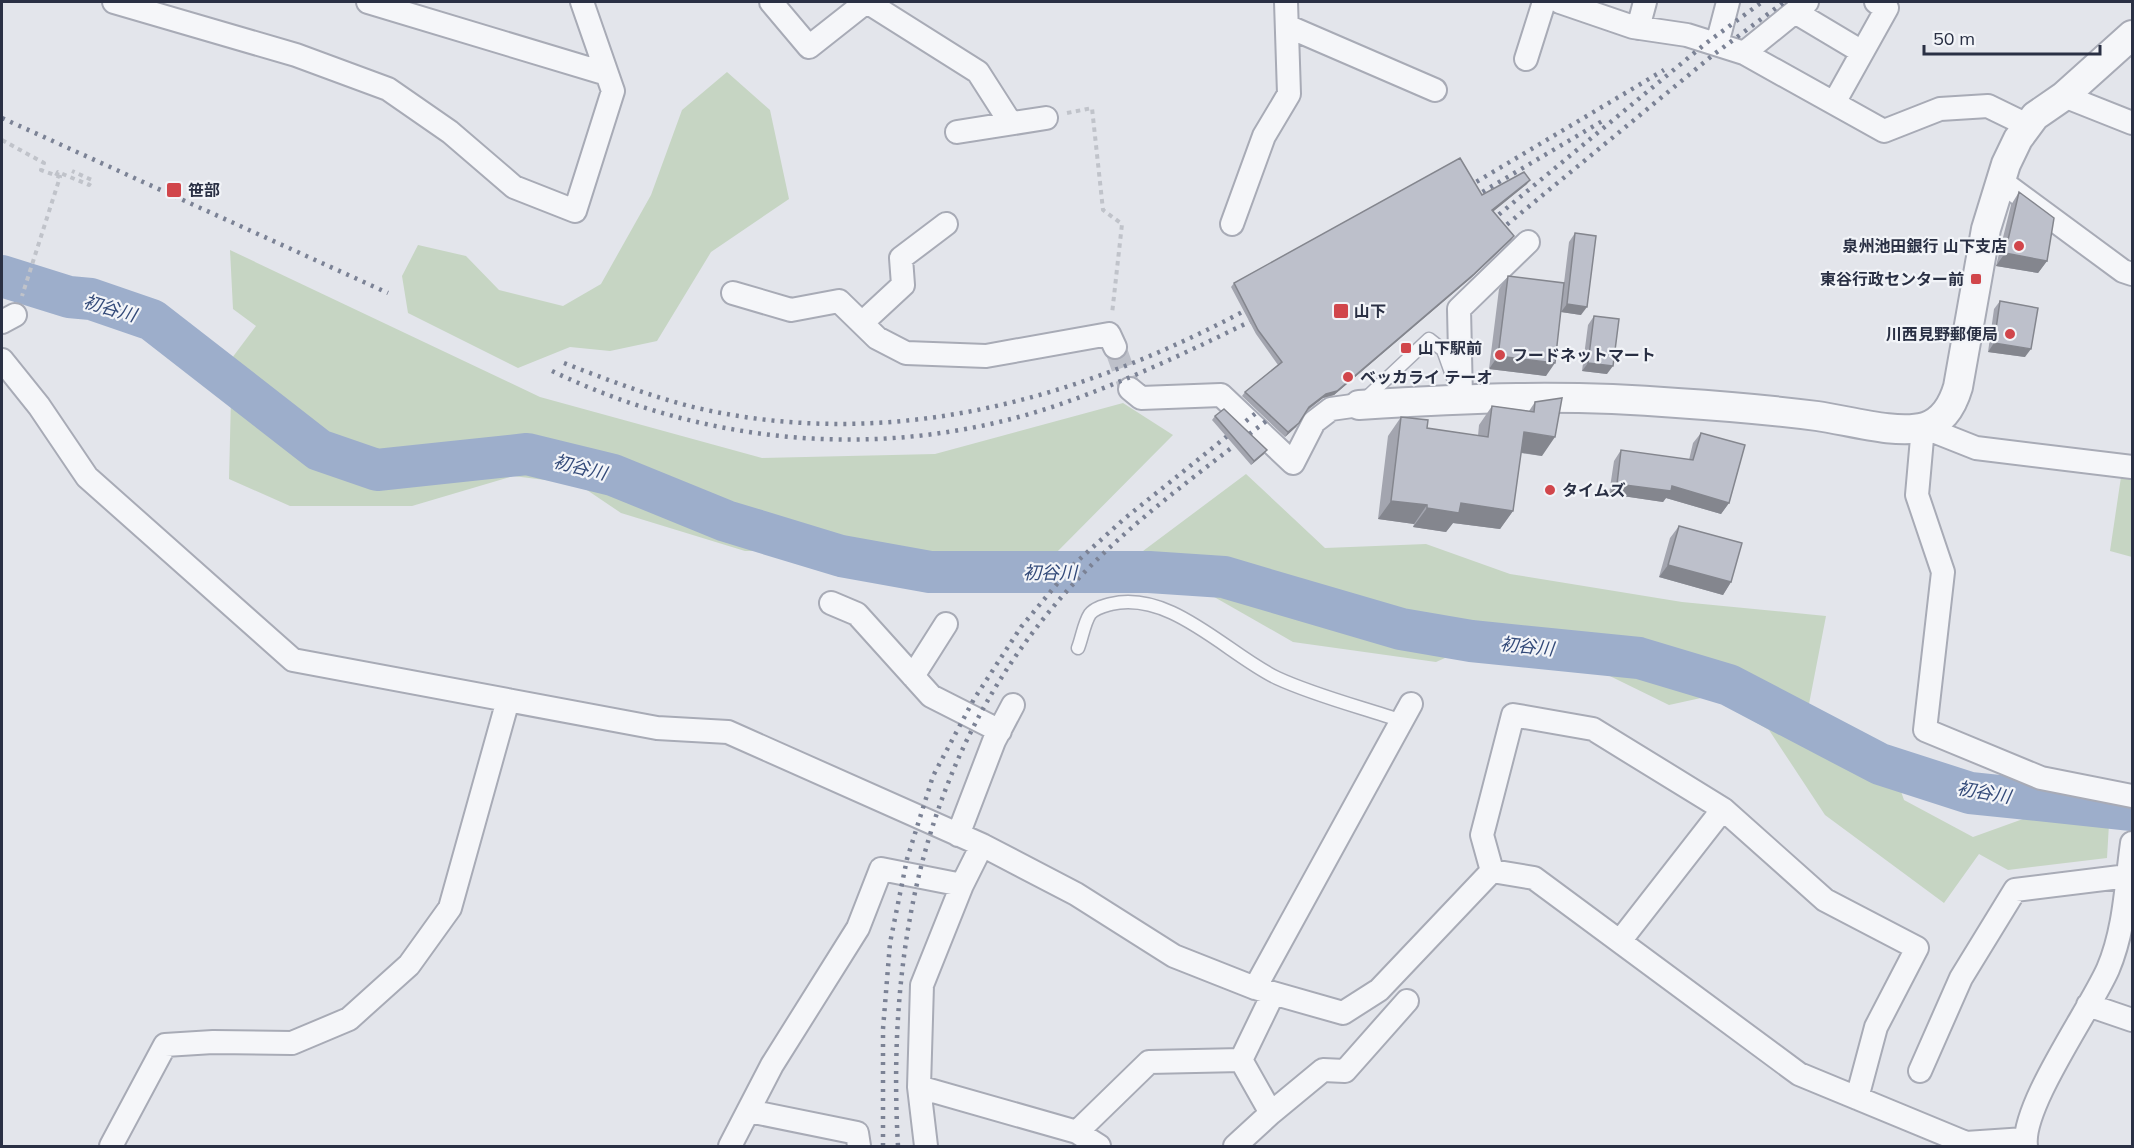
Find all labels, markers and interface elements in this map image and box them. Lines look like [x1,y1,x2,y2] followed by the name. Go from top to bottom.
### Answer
[1924,18,2100,56] scale bar
[1933,27,1975,50] text: 50 m
[188,180,220,200] place label: 笹部
[165,181,183,199] marker: 笹部
[1843,236,2007,256] place label: 泉州池田銀行 山下支店
[2012,239,2026,253] marker: 泉州池田銀行 山下支店
[1820,269,1964,289] place label: 東谷行政センター前
[1969,272,1983,286] marker: 東谷行政センター前
[81,290,141,327] water label: 初谷川
[1354,301,1386,321] place label: 山下
[1332,302,1350,320] marker: 山下
[1886,324,1998,344] place label: 川西見野郵便局
[2003,327,2017,341] marker: 川西見野郵便局
[1418,338,1482,358] place label: 山下駅前
[1399,341,1413,355] marker: 山下駅前
[1512,345,1656,365] place label: フードネットマート
[1493,348,1507,362] marker: フードネットマート
[1360,367,1492,387] place label: ベッカライ テーオ
[1341,370,1355,384] marker: ベッカライ テーオ
[551,449,611,485] water label: 初谷川
[1562,480,1626,500] place label: タイムズ
[1543,483,1557,497] marker: タイムズ
[1023,561,1079,584] water label: 初谷川
[1499,632,1557,660] water label: 初谷川
[1955,776,2015,808] water label: 初谷川

